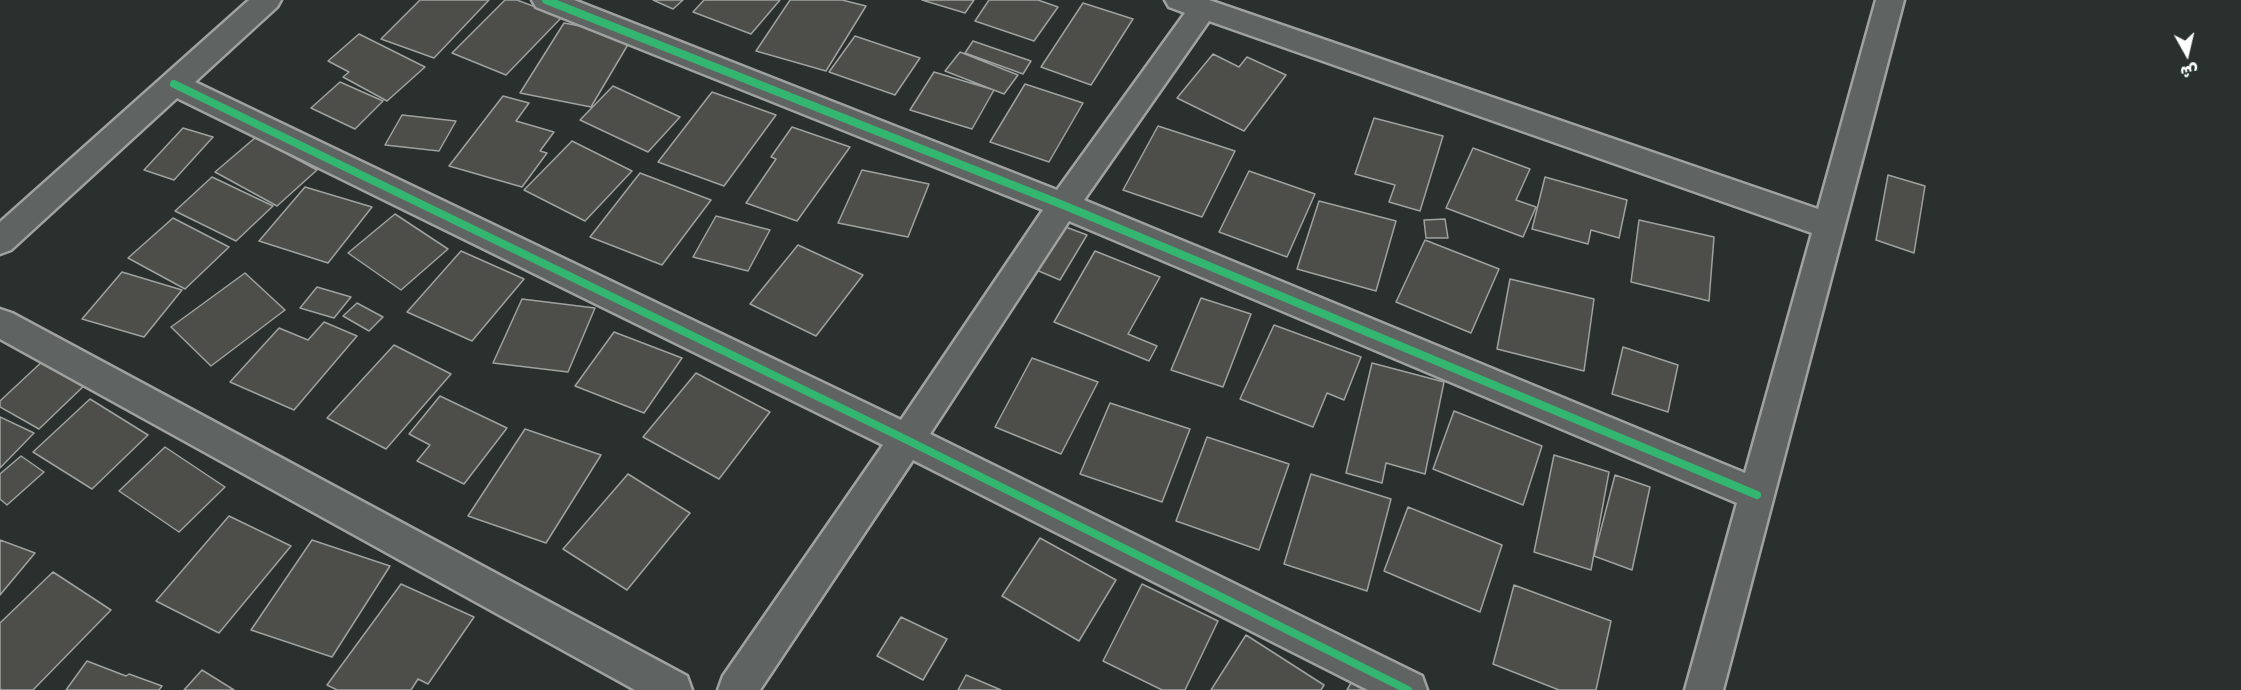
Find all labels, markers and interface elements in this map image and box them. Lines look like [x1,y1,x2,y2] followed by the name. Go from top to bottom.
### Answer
[2157,24,2217,84] north arrow
[2179,60,2200,84] text: ش

